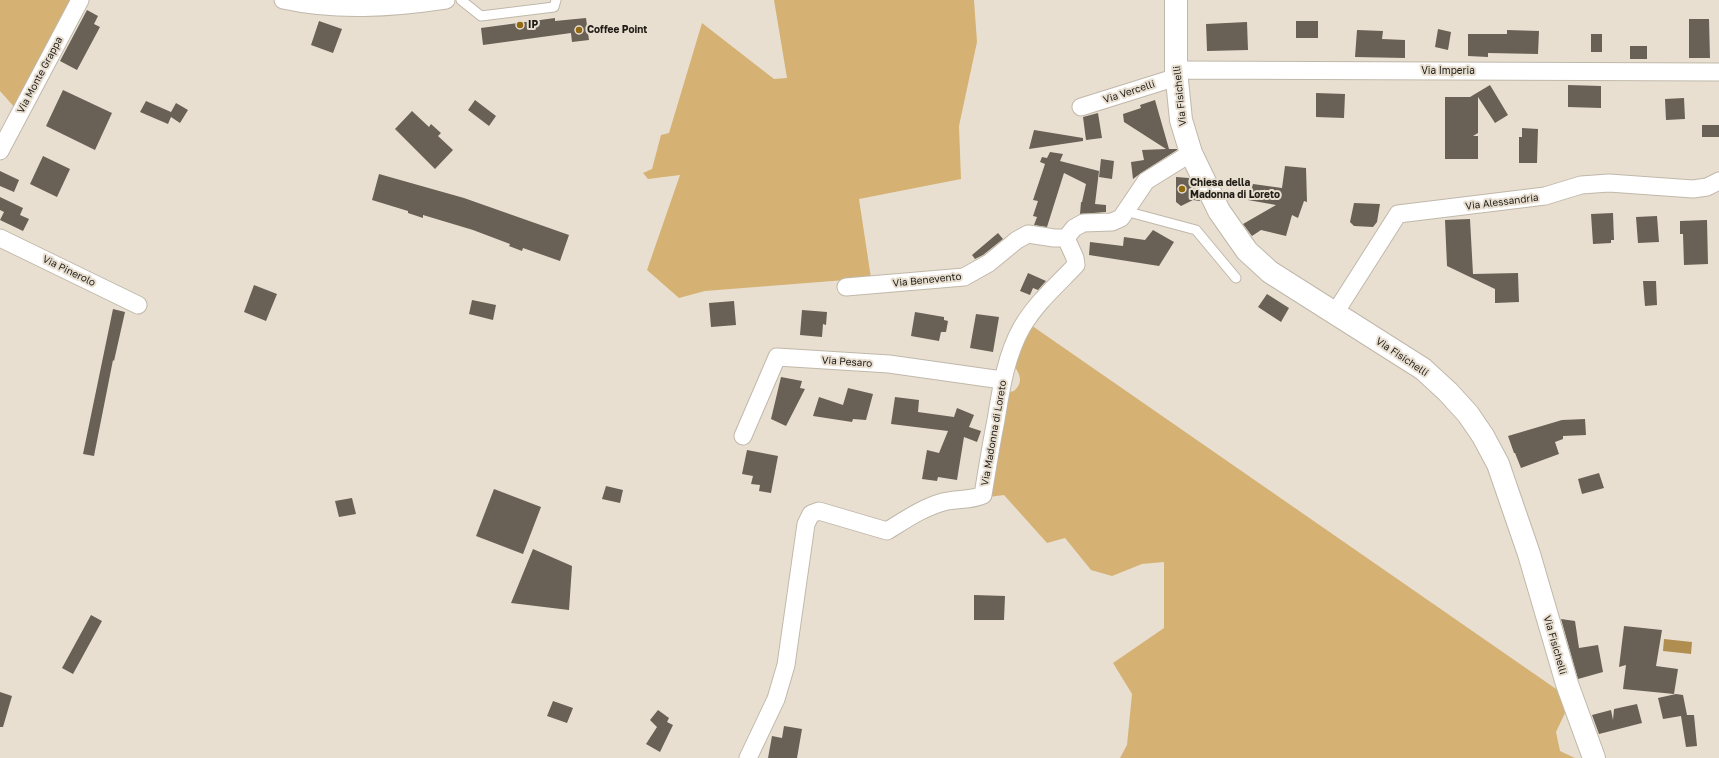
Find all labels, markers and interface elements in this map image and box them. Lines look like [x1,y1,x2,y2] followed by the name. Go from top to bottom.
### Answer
[528,19,538,31] place label: IP
[515,20,525,30] marker: IP
[587,24,647,36] place label: Coffee Point
[574,25,584,35] marker: Coffee Point
[15,35,65,115] street label: Via Monte Grappa
[1171,65,1189,127] street label: Via Fisichelli
[1421,65,1475,77] street label: Via Imperia
[1102,78,1156,106] street label: Via Vercelli
[1190,177,1280,200] place label: Chiesa della Madonna di Loreto
[1177,184,1187,194] marker: Chiesa della Madonna di Loreto
[1465,192,1539,212] street label: Via Alessandria
[40,253,98,289] street label: Via Pinerolo
[892,270,962,290] street label: Via Benevento
[1374,335,1430,379] street label: Via Fisichelli
[821,354,873,370] street label: Via Pesaro
[979,379,1009,487] street label: Via Madonna di Loreto
[1541,614,1569,676] street label: Via Fisichelli

